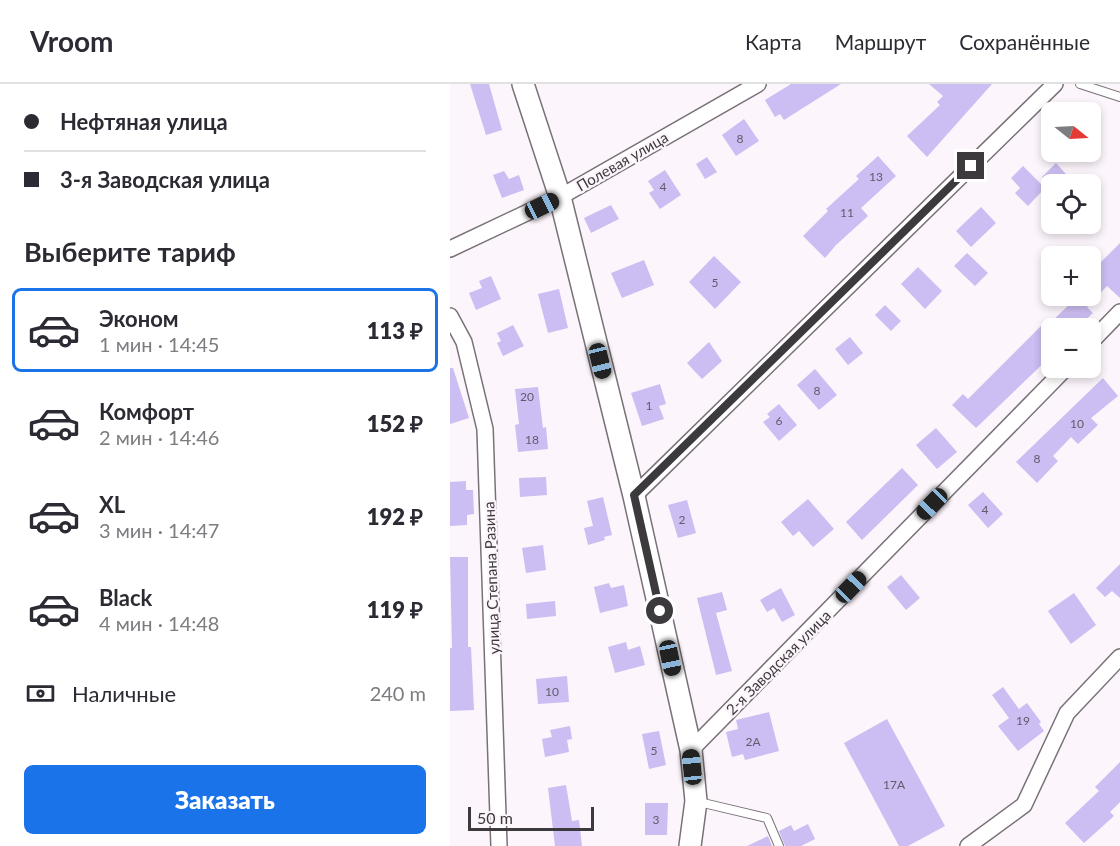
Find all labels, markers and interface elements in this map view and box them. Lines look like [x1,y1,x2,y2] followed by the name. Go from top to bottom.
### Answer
[30,24,114,58] text: Vroom
[745,29,802,54] text: Карта
[835,29,926,54] text: Маршрут
[959,29,1090,54] text: Сохранённые
[1041,102,1101,162] north arrow
[1041,102,1101,378] map controls
[60,108,228,135] text: Нефтяная улица
[573,127,671,195] street label: Полевая улица
[737,131,744,146] house number: 8
[957,152,984,179] route end
[60,166,270,193] text: 3-я Заводская улица
[869,169,883,184] house number: 13
[1041,174,1101,234] button: locate
[660,179,667,194] house number: 4
[522,190,562,222] car
[840,205,854,220] house number: 11
[24,235,236,268] text: Выберите тариф
[1041,246,1101,306] button: +
[712,275,719,290] house number: 5
[27,303,81,357] icon: car
[99,305,179,332] text: Эконом
[367,317,423,344] text: 113 ₽
[1041,318,1101,378] button: −
[99,332,219,356] text: 1 мин · 14:45
[587,341,613,381] car
[814,383,821,398] house number: 8
[520,389,534,404] house number: 20
[27,396,81,450] icon: car
[99,398,194,425] text: Комфорт
[646,398,653,413] house number: 1
[367,410,423,437] text: 152 ₽
[776,413,783,428] house number: 6
[1070,416,1084,431] house number: 10
[99,425,219,449] text: 2 мин · 14:46
[525,432,539,447] house number: 18
[1034,451,1041,466] house number: 8
[913,485,951,523] car
[27,489,81,543] icon: car
[99,491,125,518] text: XL
[479,501,503,655] street label: улица Степана Разина
[982,502,989,517] house number: 4
[367,503,423,530] text: 192 ₽
[679,512,686,527] house number: 2
[99,518,219,542] text: 3 мин · 14:47
[832,568,870,606] car
[27,582,81,636] icon: car
[99,584,152,611] text: Black
[367,596,423,623] text: 119 ₽
[646,597,673,624] route start
[722,606,834,718] street label: 2-я Заводская улица
[99,611,219,635] text: 4 мин · 14:48
[657,639,683,677] car
[24,677,57,710] icon: cash
[72,680,176,707] text: Наличные
[370,681,426,705] text: 240 m
[545,684,559,699] house number: 10
[1016,713,1030,728] house number: 19
[745,734,761,749] house number: 2А
[651,743,658,758] house number: 5
[681,748,703,786] car
[24,765,426,834] button: Заказать
[883,777,906,792] house number: 17А
[468,804,594,832] scale bar
[477,808,513,827] text: 50 m
[653,812,660,827] house number: 3

